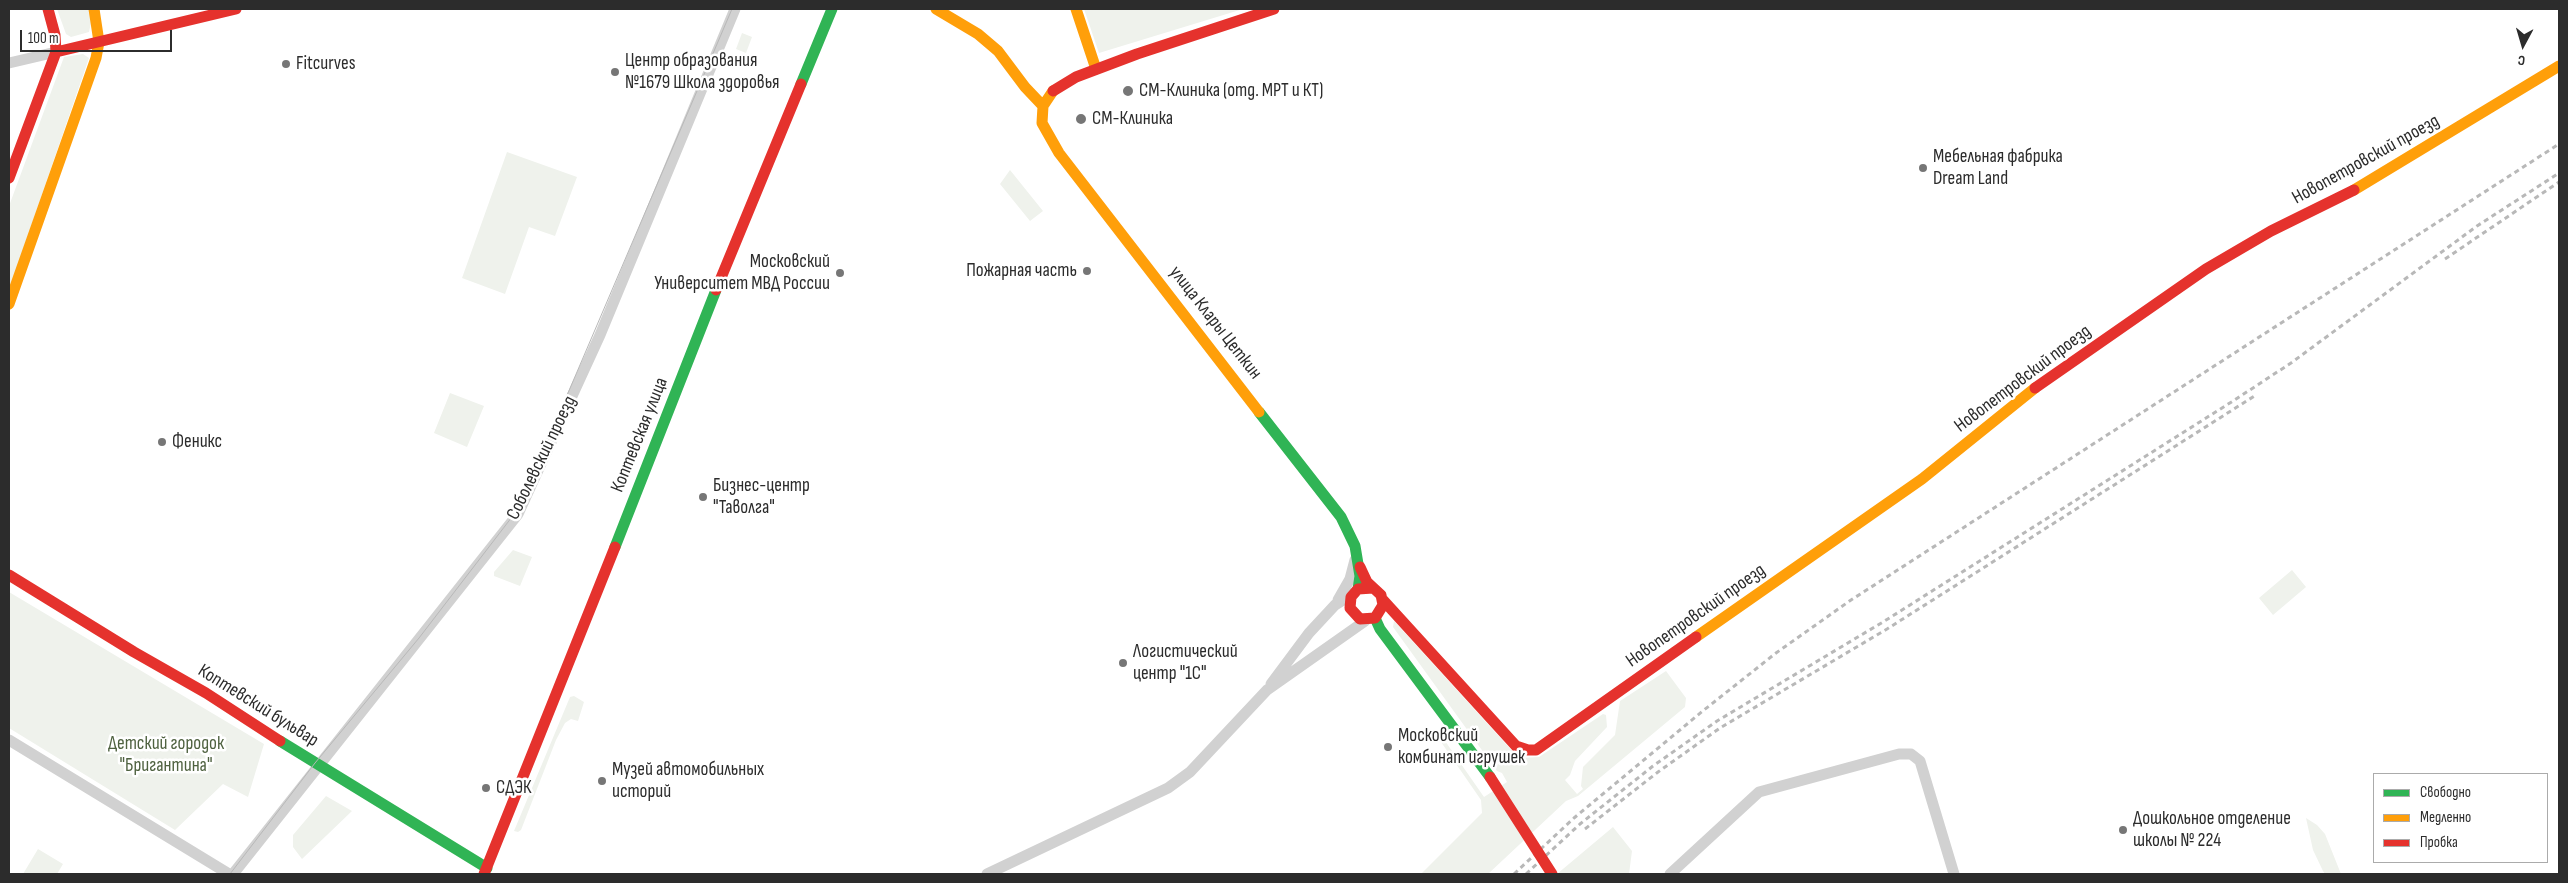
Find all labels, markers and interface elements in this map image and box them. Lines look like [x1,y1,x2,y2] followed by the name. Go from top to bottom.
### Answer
[22,20,175,52] scale bar
[2498,20,2548,70] north arrow
[28,29,59,48] text: 100 m
[625,50,779,94] place label: Центр образования №1679 Школа здоровья
[2517,52,2526,69] text: С
[296,53,355,75] place label: Fitcurves
[280,58,292,70] marker: Fitcurves
[609,66,621,78] marker: Центр образования №1679 Школа здоровья
[1139,80,1323,102] place label: СМ-Клиника (отд. МРТ и КТ)
[1121,84,1135,98] marker: СМ-Клиника (отд. МРТ и КТ)
[1092,108,1173,130] place label: СМ-Клиника
[2288,110,2444,210] street label: Новопетровский проезд
[1074,112,1088,126] marker: СМ-Клиника
[1933,146,2063,190] place label: Мебельная фабрика Dream Land
[1917,162,1929,174] marker: Мебельная фабрика Dream Land
[654,251,830,295] place label: Московский Университет МВД России
[966,260,1077,282] place label: Пожарная часть
[1164,262,1266,384] street label: улица Клары Цеткин
[1081,265,1093,277] marker: Пожарная часть
[834,267,846,279] marker: Московский Университет МВД России
[1950,320,2096,438] street label: Новопетровский проезд
[607,374,673,496] street label: Коптевская улица
[502,392,582,524] street label: Соболевский проезд
[172,431,222,453] place label: Феникс
[156,436,168,448] marker: Феникс
[713,475,810,519] place label: Бизнес-центр "Таволга"
[697,491,709,503] marker: Бизнес-центр "Таволга"
[1622,559,1770,673] street label: Новопетровский проезд
[1133,641,1238,685] place label: Логистический центр "1С"
[1117,657,1129,669] marker: Логистический центр "1С"
[193,660,323,752] street label: Коптевский бульвар
[1398,725,1525,769] place label: Московский комбинат игрушек
[108,733,224,777] park label: Детский городок "Бригантина"
[1382,741,1394,753] marker: Московский комбинат игрушек
[612,759,764,803] place label: Музей автомобильных историй
[2373,773,2548,863] legend
[596,775,608,787] marker: Музей автомобильных историй
[496,777,532,799] place label: СДЭК
[480,782,492,794] marker: СДЭК
[2420,783,2471,802] text: Свободно
[2133,808,2291,852] place label: Дошкольное отделение школы № 224
[2420,808,2471,827] text: Медленно
[2117,824,2129,836] marker: Дошкольное отделение школы № 224
[2420,833,2458,852] text: Пробка

